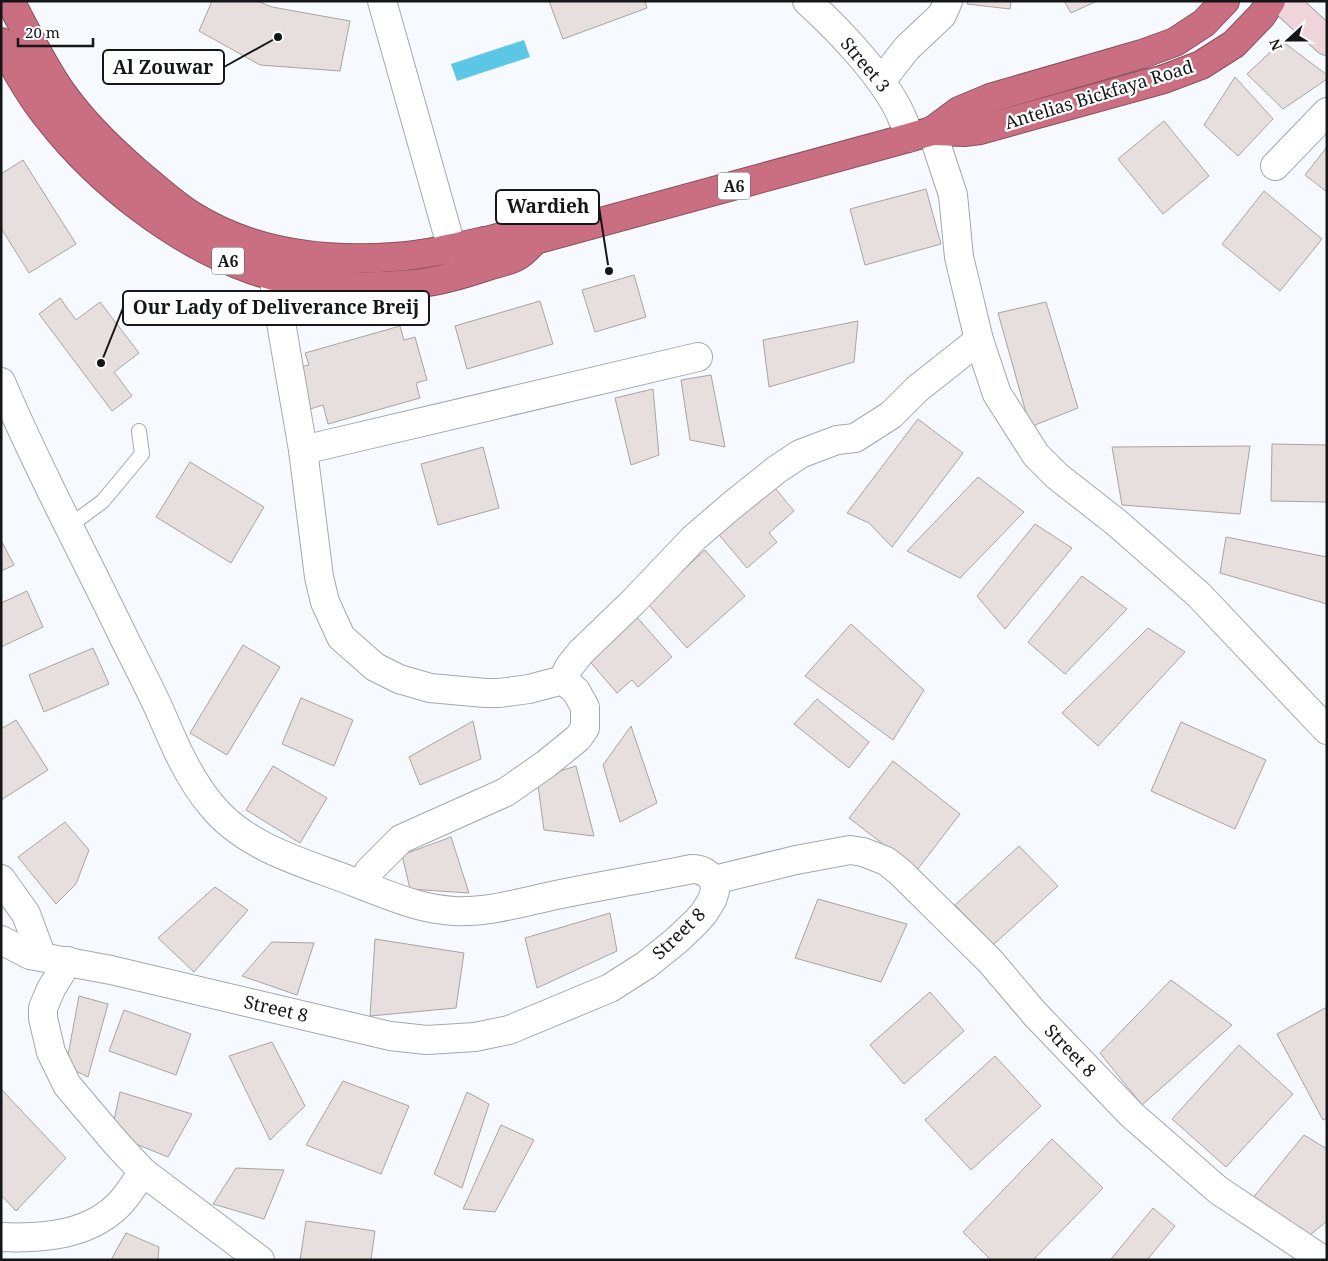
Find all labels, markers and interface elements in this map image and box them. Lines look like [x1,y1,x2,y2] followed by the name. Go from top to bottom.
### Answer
[18,15,92,47] scale bar
[1263,15,1313,65] north arrow
[25,22,60,42] text: 20 m
[836,32,896,97] street label: Street 3
[1265,36,1286,53] text: N
[103,50,224,84] callout: Al Zouwar
[113,54,213,80] text: Al Zouwar
[1001,54,1196,134] street label: Antelias Bickfaya Road
[718,172,750,200] road number: A6
[496,190,599,224] callout: Wardieh
[507,193,590,219] text: Wardieh
[212,248,244,274] road number: A6
[123,291,429,325] callout: Our Lady of Deliverance Breij
[133,294,419,320] text: Our Lady of Deliverance Breij
[647,902,710,964] street label: Street 8
[242,989,311,1027] street label: Street 8
[1040,1019,1102,1082] street label: Street 8

